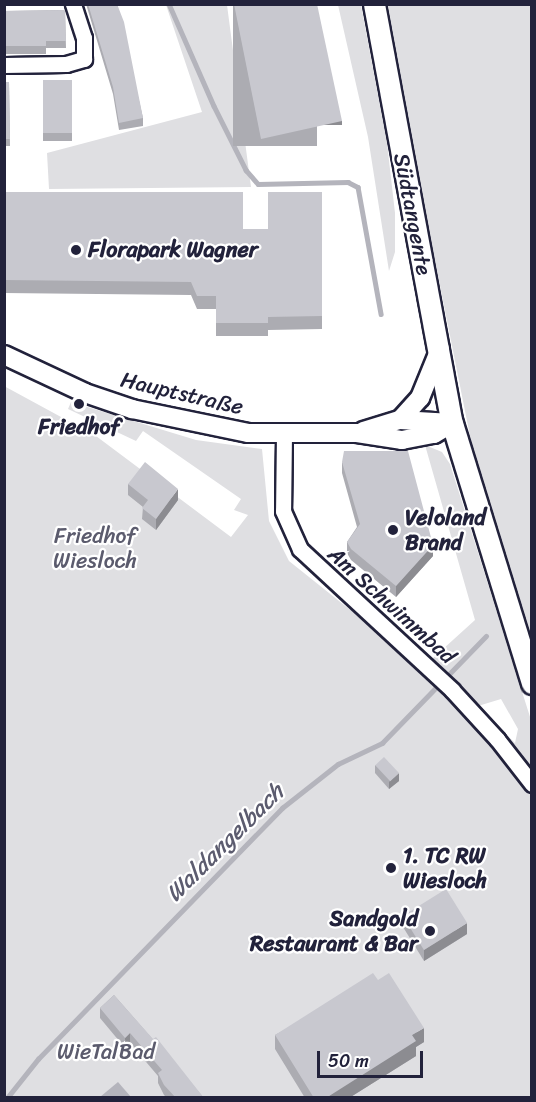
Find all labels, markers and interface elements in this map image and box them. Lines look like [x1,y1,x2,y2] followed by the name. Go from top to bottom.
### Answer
[388,151,438,277] street label: Südtangente
[88,237,258,263] place label: Florapark Wagner
[69,243,83,257] marker: Florapark Wagner
[118,366,246,420] street label: Hauptstraße
[72,397,86,411] marker: Friedhof
[38,414,120,440] place label: Friedhof
[405,504,486,556] place label: Veloland Brand
[53,522,137,574] park label: Friedhof Wiesloch
[386,523,400,537] marker: Veloland Brand
[323,541,461,669] street label: Am Schwimmbad
[160,778,290,908] water label: Waldangelbach
[403,842,487,894] place label: 1. TC RW Wiesloch
[384,861,398,875] marker: 1. TC RW Wiesloch
[250,905,418,956] place label: Sandgold Restaurant & Bar
[423,924,437,938] marker: Sandgold Restaurant & Bar
[57,1039,155,1065] park label: WieTalBad
[320,1039,426,1077] scale bar
[328,1045,369,1077] text: 50 m

